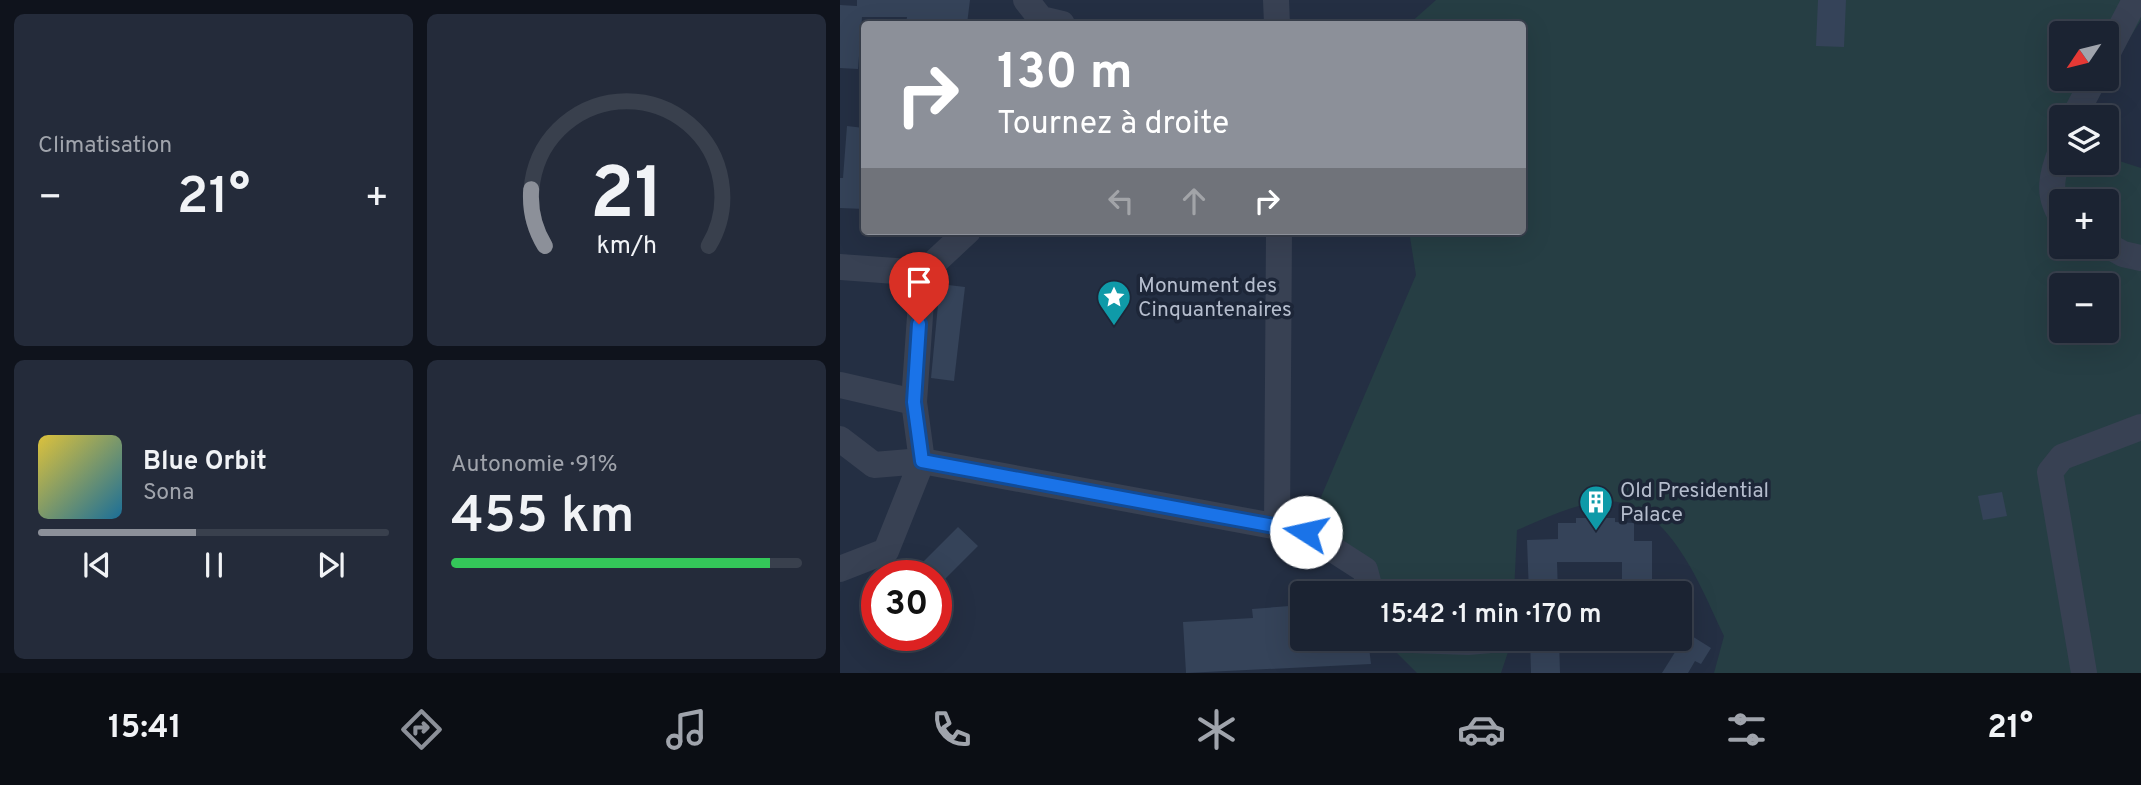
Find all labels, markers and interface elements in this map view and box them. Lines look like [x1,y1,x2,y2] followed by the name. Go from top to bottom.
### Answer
[2049,21,2119,91] north arrow
[2049,21,2119,343] map controls
[997,44,1133,106] text: 130 m
[882,49,973,140] icon: right
[997,105,1229,145] text: Tournez à droite
[2049,105,2119,175] button: layers
[38,132,172,161] text: Climatisation
[590,152,663,244] text: 21
[177,166,250,232] text: 21°
[38,175,63,224] text: −
[364,175,389,224] text: +
[1102,182,1140,220] icon: left
[1175,182,1213,220] icon: ahead
[1248,182,1286,220] icon: right
[2049,189,2119,259] button: +
[596,231,657,263] text: km/h
[889,252,949,324] pin
[900,263,938,301] icon: arrive
[1138,273,1292,324] place label: Monument des Cinquantenaires
[2049,273,2119,343] button: −
[1095,278,1133,327] place icon: Monument des Cinquantenaires
[143,446,267,479] text: Blue Orbit
[451,451,617,480] text: Autonomie · 91%
[1620,478,1769,529] place label: Old Presidential Palace
[143,479,194,508] text: Sona
[1577,483,1615,532] building icon: Old Presidential Palace
[451,485,634,551] text: 455 km
[1269,495,1343,569] position arrow
[78,546,116,584] icon: previous
[195,546,233,584] icon: pause
[312,546,350,584] icon: next
[861,560,952,651] speed limit sign: 30
[1380,599,1602,632] text: 15:42 · 1 min · 170 m
[397,705,446,754] icon: directions
[662,705,711,754] icon: music
[927,705,976,754] icon: phone
[1192,705,1241,754] icon: climate
[1457,705,1506,754] icon: car
[1722,705,1771,754] icon: filters
[108,709,181,749] text: 15:41
[1987,709,2033,749] text: 21°

